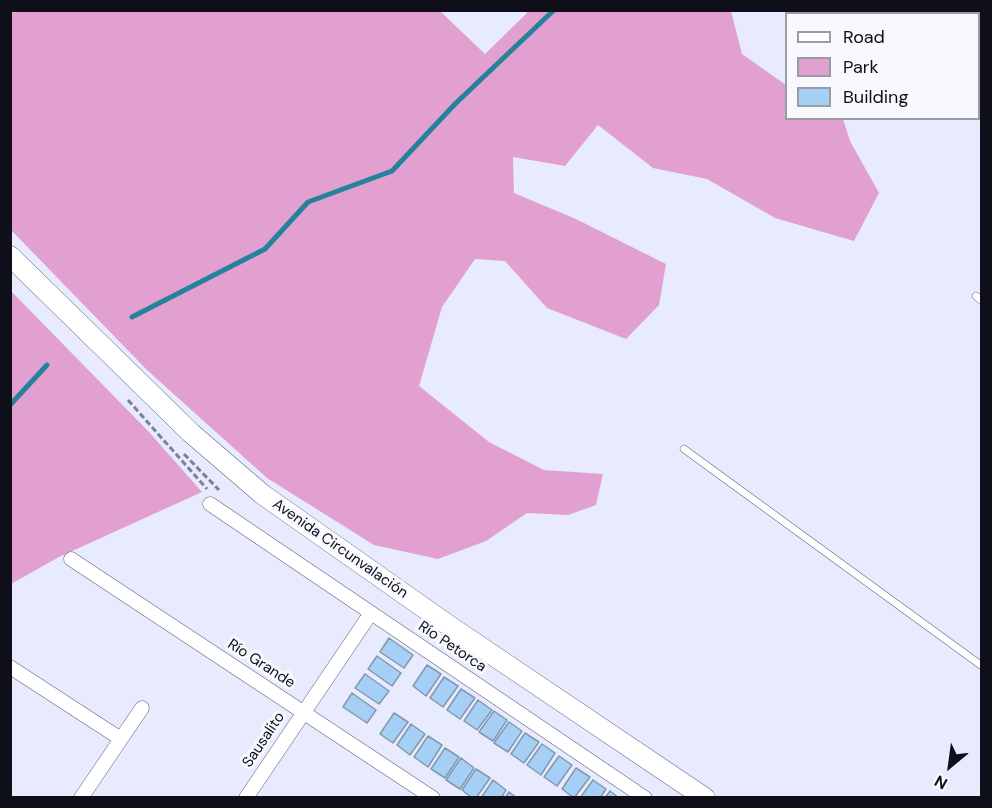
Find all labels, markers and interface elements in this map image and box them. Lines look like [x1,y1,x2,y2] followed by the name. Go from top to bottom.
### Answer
[785,12,980,120] legend
[843,25,885,49] text: Road
[843,55,879,79] text: Park
[843,85,908,109] text: Building
[269,495,411,603] street label: Avenida Circunvalación
[415,618,489,676] street label: Río Petorca
[224,636,298,692] street label: Río Grande
[239,709,289,771] street label: Sausalito
[920,736,980,796] north arrow
[931,770,951,794] text: N

